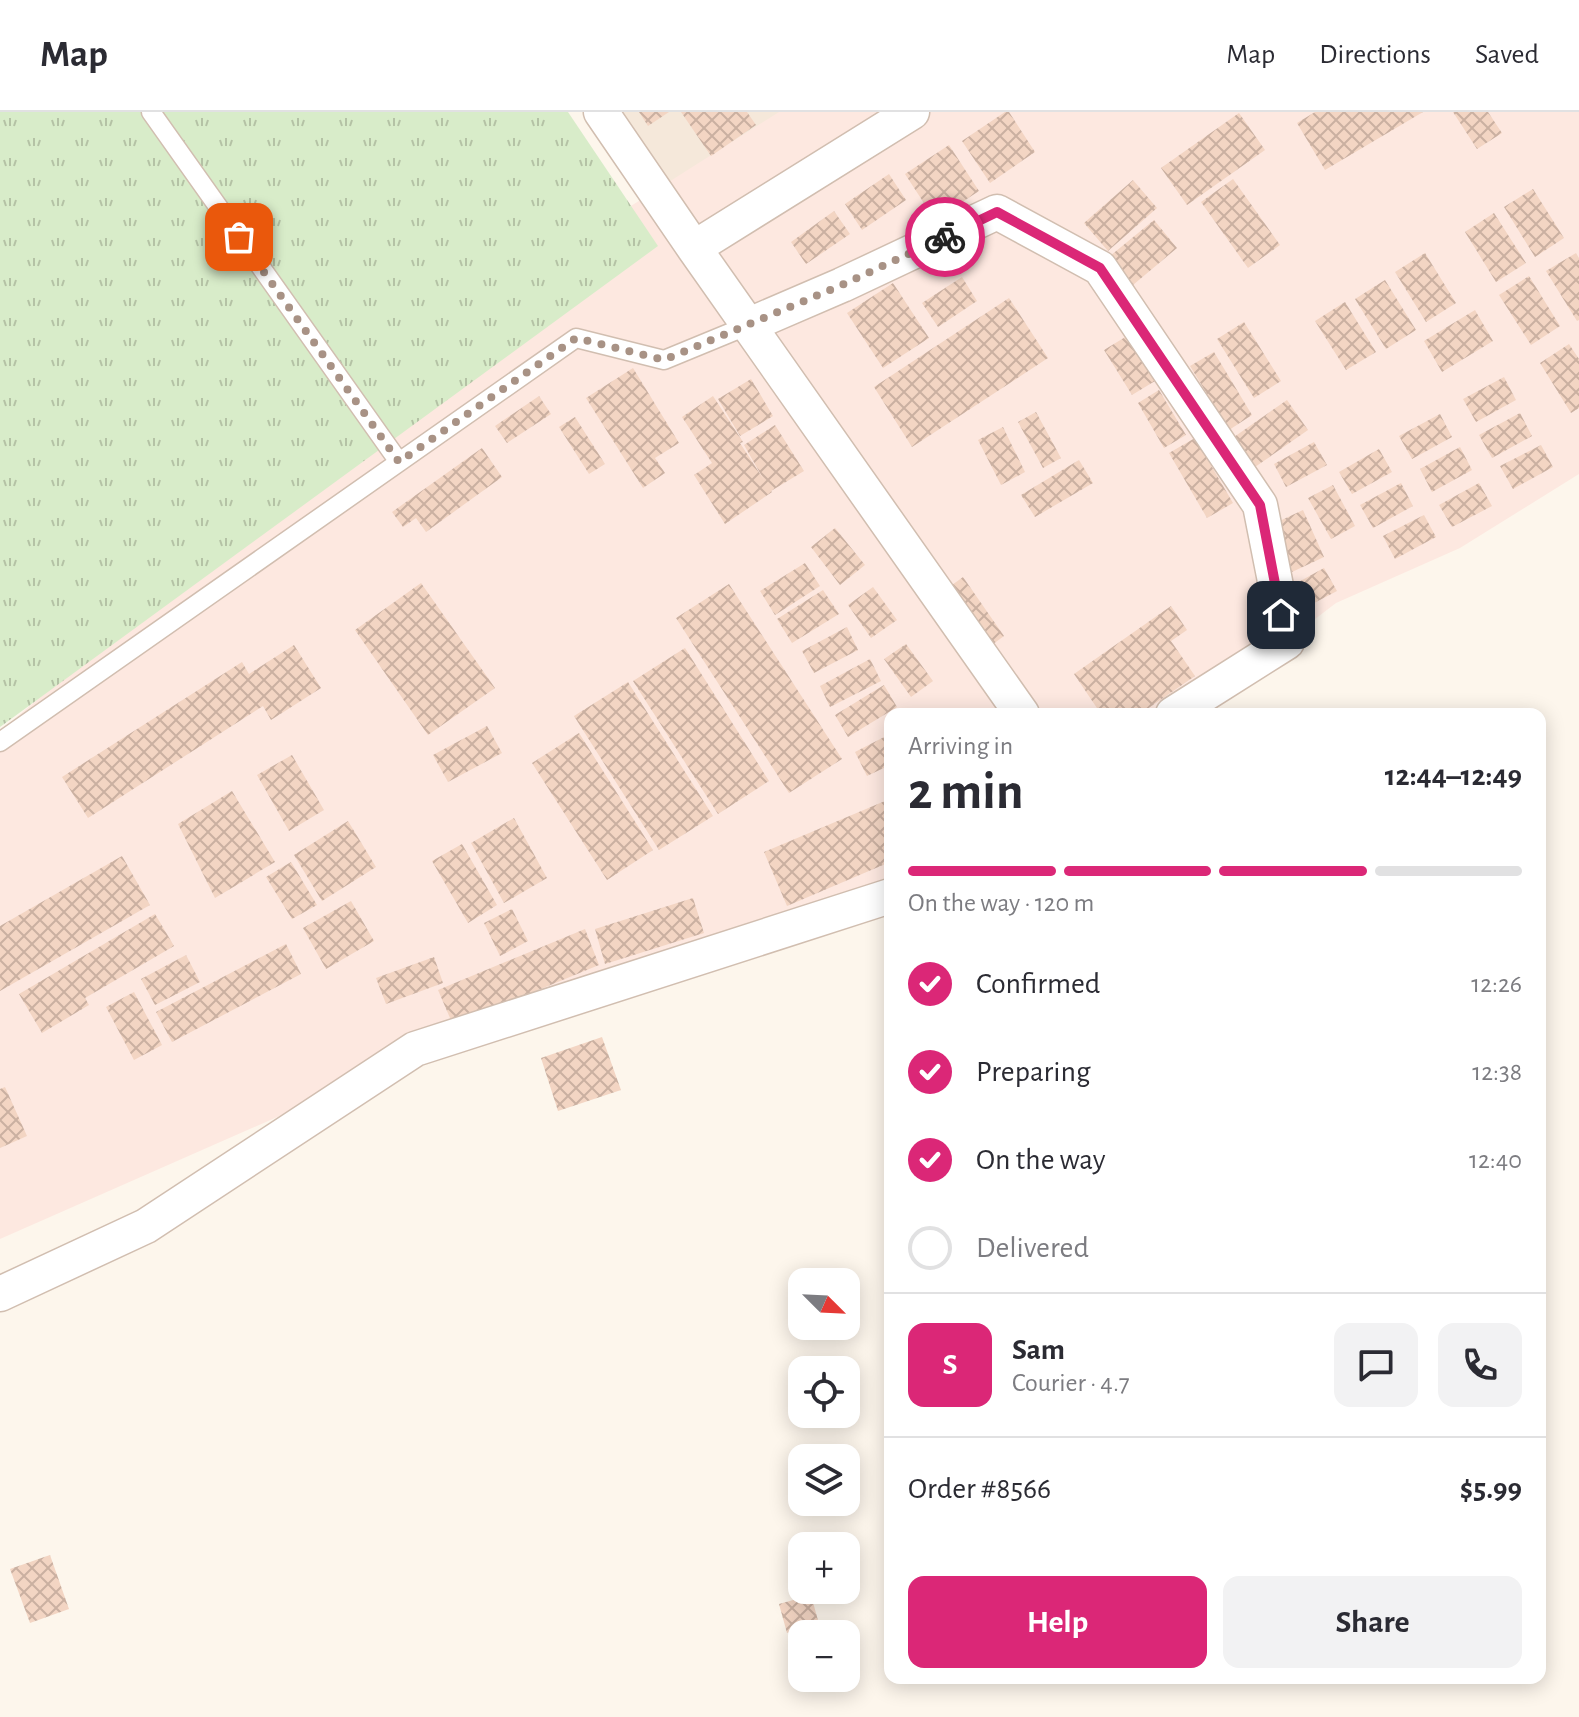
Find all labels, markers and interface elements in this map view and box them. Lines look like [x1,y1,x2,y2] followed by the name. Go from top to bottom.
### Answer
[40,36,108,74] text: Map
[1226,41,1275,69] text: Map
[1319,41,1431,69] text: Directions
[1475,41,1539,69] text: Saved
[905,197,985,277] courier
[205,203,273,271] pin
[217,215,261,259] icon: bag
[923,215,967,259] icon: bike
[1247,581,1315,649] pin
[1259,593,1303,637] icon: home
[908,733,1013,759] text: Arriving in
[1385,761,1522,791] text: 12:44–12:49
[908,766,1023,818] text: 2 min
[908,890,1094,916] text: On the way · 120 m
[908,962,952,1006] icon: check
[976,969,1100,999] text: Confirmed
[1471,971,1522,997] text: 12:26
[908,1050,952,1094] icon: check
[976,1057,1091,1087] text: Preparing
[1472,1059,1522,1085] text: 12:38
[908,1138,952,1182] icon: check
[976,1145,1105,1175] text: On the way
[1469,1147,1522,1173] text: 12:40
[976,1233,1089,1263] text: Delivered
[788,1268,860,1340] north arrow
[788,1268,860,1692] map controls
[1334,1323,1418,1407] button: chat
[1438,1323,1522,1407] button: phone
[1012,1335,1065,1365] text: Sam
[943,1350,957,1380] text: S
[788,1356,860,1428] button: locate
[1012,1370,1130,1396] text: Courier · 4.7
[788,1444,860,1516] button: layers
[908,1474,1051,1504] text: Order #8566
[1460,1474,1522,1504] text: $5.99
[788,1532,860,1604] button: +
[908,1576,1207,1668] button: Help
[1223,1576,1522,1668] button: Share
[788,1620,860,1692] button: −

